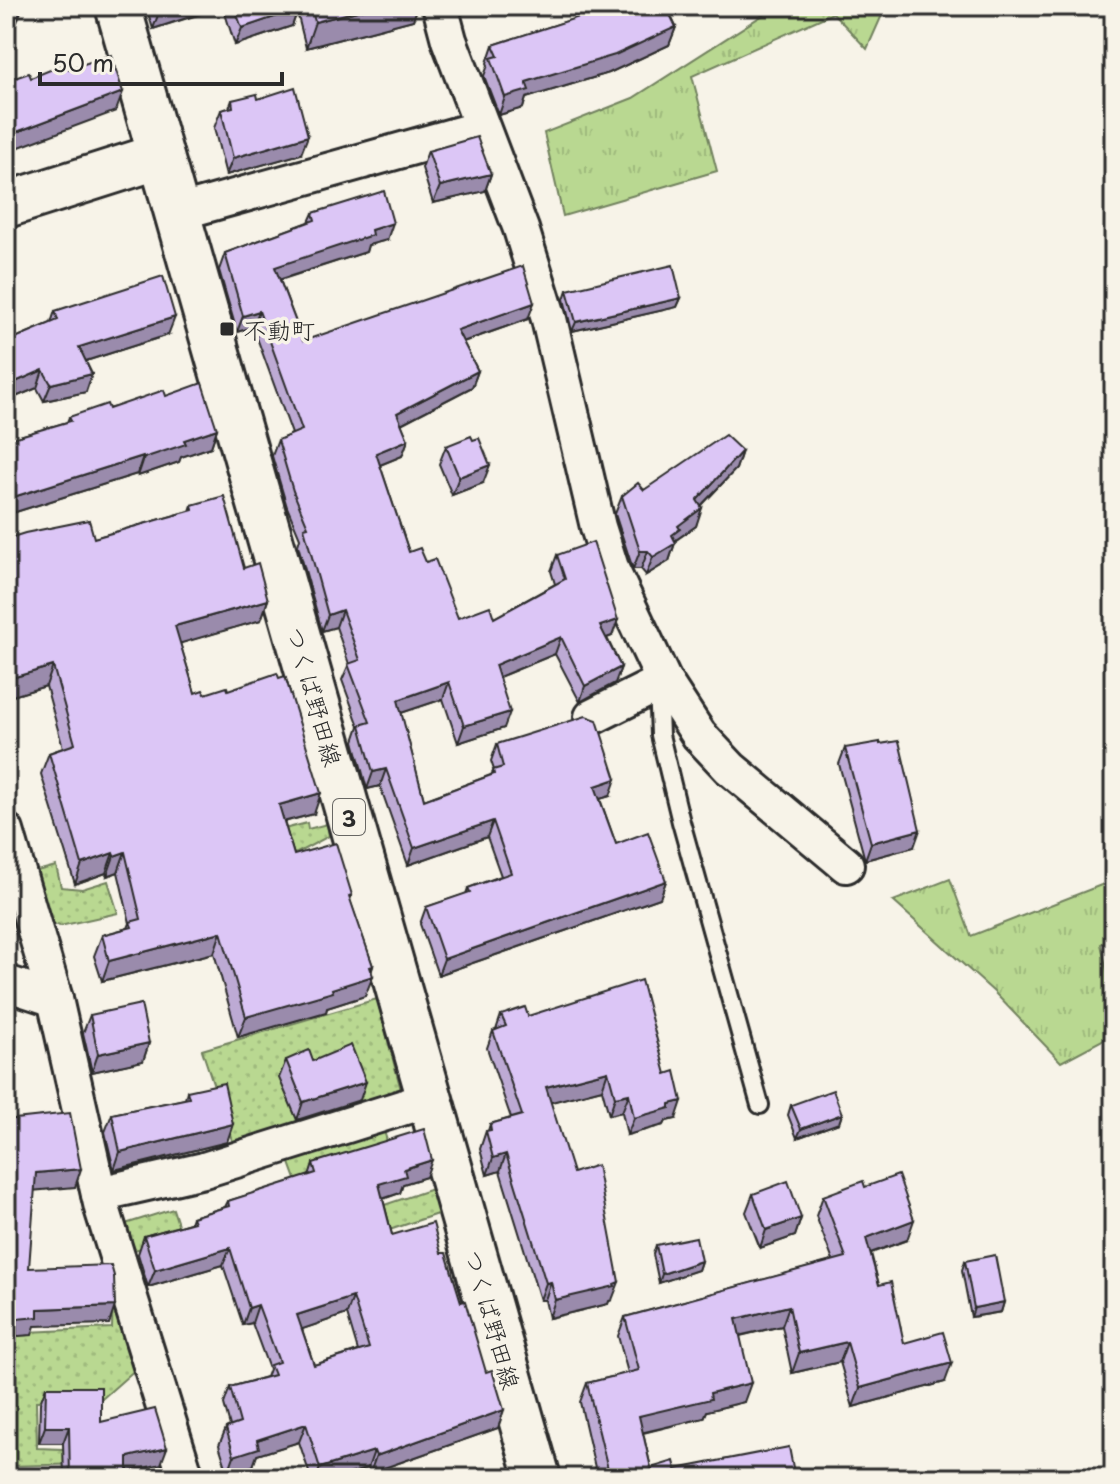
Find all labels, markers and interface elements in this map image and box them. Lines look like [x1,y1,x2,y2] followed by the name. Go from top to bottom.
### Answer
[40,36,282,86] scale bar
[52,44,114,80] text: 50 m
[243,311,315,347] place label: 不動町
[218,320,236,338] marker: 不動町
[278,622,352,770] street label: つくば野田線
[333,799,365,835] road number: 3
[456,1245,530,1393] street label: つくば野田線

